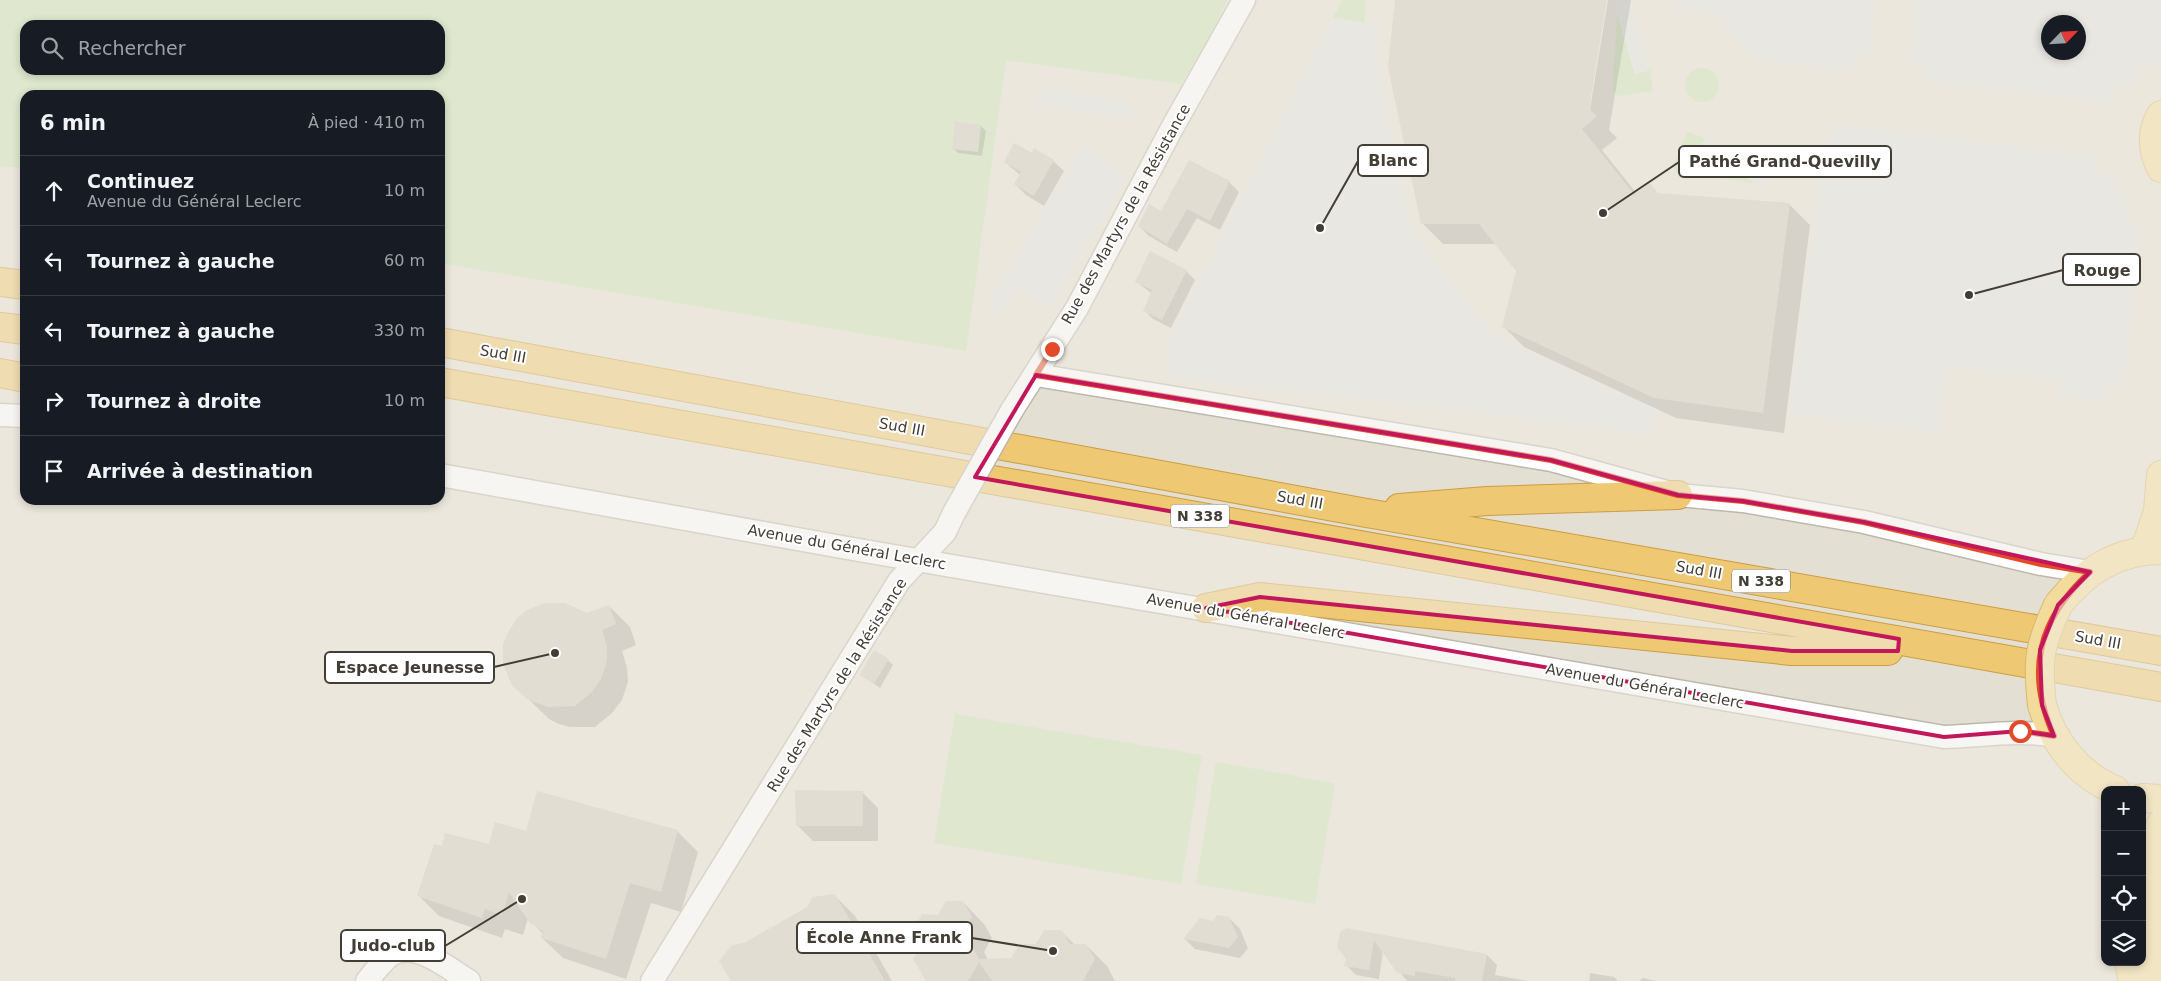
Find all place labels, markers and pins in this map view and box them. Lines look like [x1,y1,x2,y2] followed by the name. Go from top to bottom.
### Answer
[1358,145,1428,176] callout: Blanc
[1679,146,1891,177] callout: Pathé Grand-Quevilly
[2063,254,2140,285] callout: Rouge
[325,652,494,683] callout: Espace Jeunesse
[797,922,972,953] callout: École Anne Frank
[341,930,445,961] callout: Judo-club

